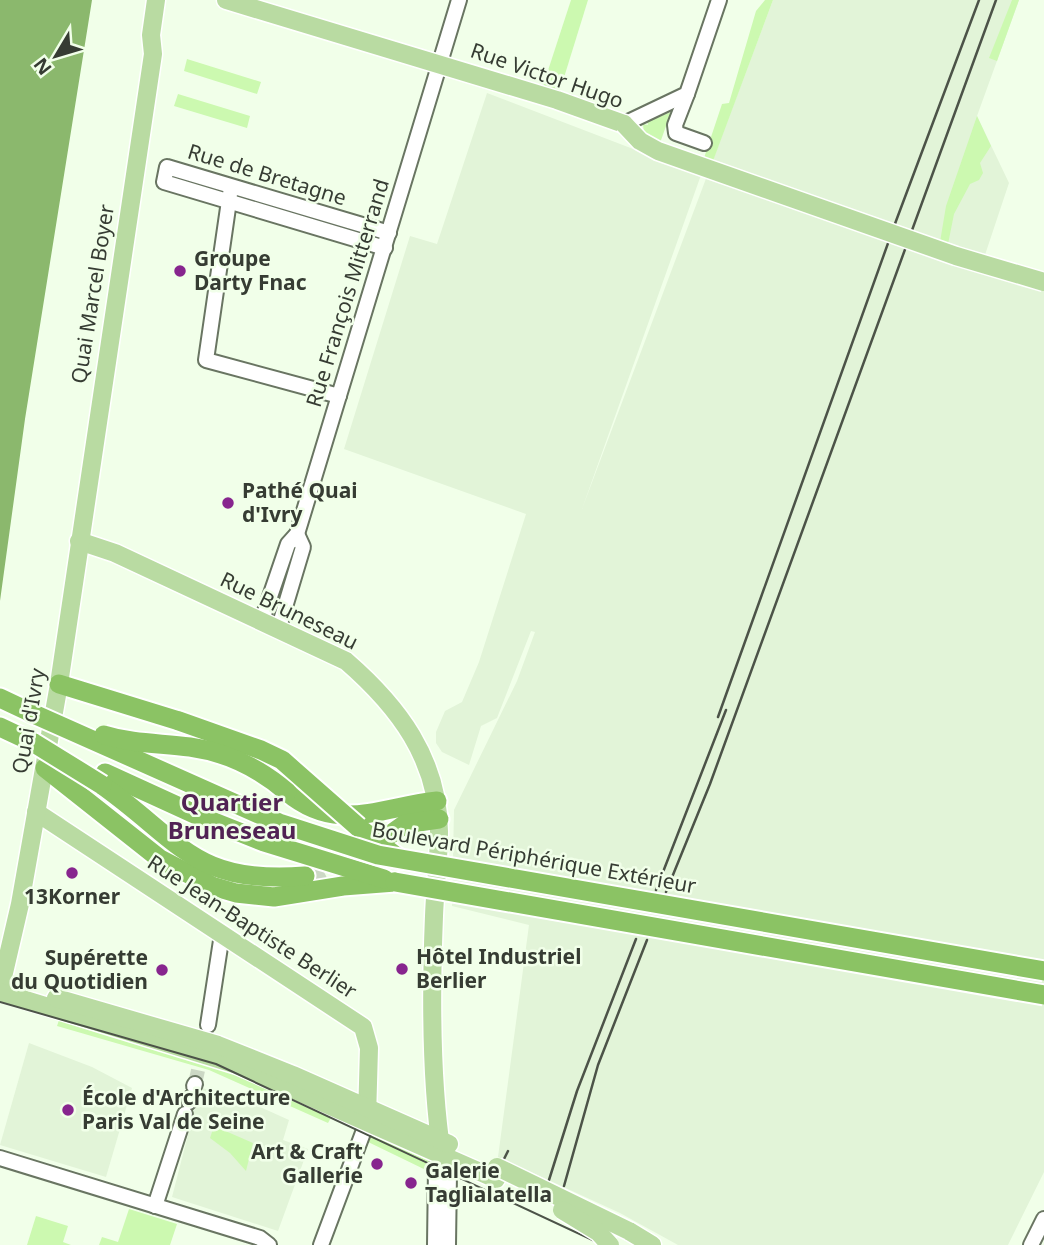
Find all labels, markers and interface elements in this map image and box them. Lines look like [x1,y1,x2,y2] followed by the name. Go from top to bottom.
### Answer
[21,21,91,91] north arrow
[467,36,628,114] street label: Rue Victor Hugo
[28,52,58,81] text: N
[185,137,350,211] street label: Rue de Bretagne
[299,175,395,410] street label: Rue François Mitterrand
[64,202,120,385] street label: Quai Marcel Boyer
[194,244,307,296] place label: Groupe Darty Fnac
[172,263,188,279] marker: Groupe Darty Fnac
[242,476,358,528] place label: Pathé Quai d'Ivry
[220,495,236,511] marker: Pathé Quai d'Ivry
[216,565,363,656] street label: Rue Bruneseau
[5,666,51,776] street label: Quai d'Ivry
[168,785,296,846] district label: Quartier Bruneseau
[370,815,699,899] street label: Boulevard Périphérique Extérieur
[142,848,363,1005] street label: Rue Jean-Baptiste Berlier
[64,865,80,881] marker: 13Korner
[24,882,121,910] place label: 13Korner
[416,942,581,994] place label: Hôtel Industriel Berlier
[11,943,148,995] place label: Supérette du Quotidien
[394,961,410,977] marker: Hôtel Industriel Berlier
[154,962,170,978] marker: Supérette du Quotidien
[82,1083,290,1135] place label: École d'Architecture Paris Val de Seine
[60,1102,76,1118] marker: École d'Architecture Paris Val de Seine
[251,1137,363,1189] place label: Art & Craft Gallerie
[369,1156,385,1172] marker: Art & Craft Gallerie
[425,1156,552,1208] place label: Galerie Taglialatella
[403,1175,419,1191] marker: Galerie Taglialatella

